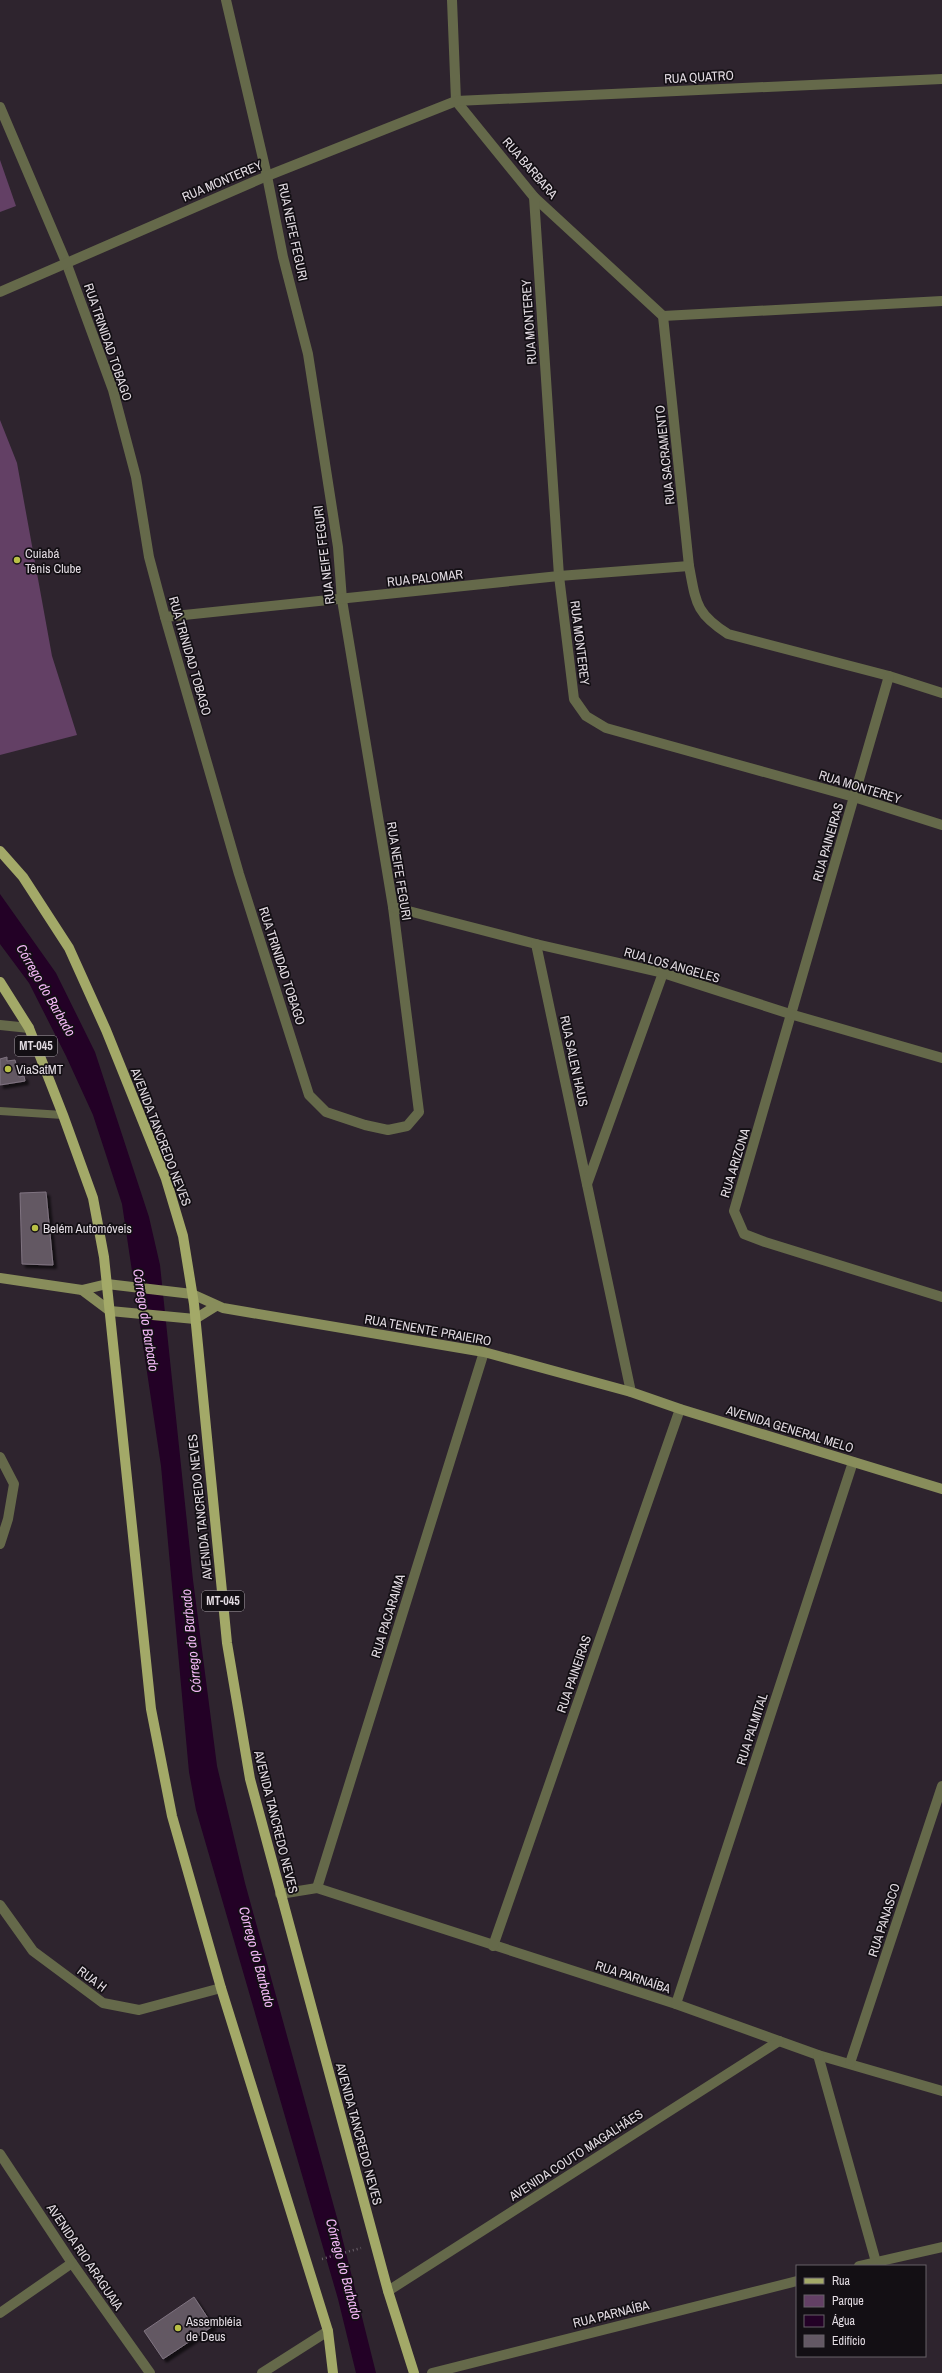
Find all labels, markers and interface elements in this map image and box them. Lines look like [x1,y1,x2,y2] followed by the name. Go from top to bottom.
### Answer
[664,67,734,87] street label: RUA QUATRO
[499,134,562,203] street label: RUA BARBARA
[179,157,265,205] street label: RUA MONTEREY
[274,182,312,282] street label: RUA NEIFE FEGURI
[518,279,540,365] street label: RUA MONTEREY
[80,281,136,403] street label: RUA TRINIDAD TOBAGO
[651,404,679,506] street label: RUA SACRAMENTO
[309,505,339,605] street label: RUA NEIFE FEGURI
[25,545,81,577] place label: Cuiabá Tênis Clube
[12,555,22,565] marker: Cuiabá Tênis Clube
[386,566,464,590] street label: RUA PALOMAR
[165,594,215,718] street label: RUA TRINIDAD TOBAGO
[566,600,594,686] street label: RUA MONTEREY
[817,766,903,808] street label: RUA MONTEREY
[809,801,847,883] street label: RUA PAINEIRAS
[383,821,415,922] street label: RUA NEIFE FEGURI
[255,905,309,1027] street label: RUA TRINIDAD TOBAGO
[12,940,80,1040] water label: Córrego do Barbado
[622,943,722,987] street label: RUA LOS ANGELES
[556,1014,592,1108] street label: RUA SALEN HAUS
[15,1036,57,1056] road number: MT-045
[16,1061,64,1078] place label: ViaSatMT
[3,1064,13,1074] marker: ViaSatMT
[126,1065,195,1208] street label: AVENIDA TANCREDO NEVES
[716,1125,754,1200] street label: RUA ARIZONA
[43,1220,132,1237] place label: Belém Automóveis
[30,1223,40,1233] marker: Belém Automóveis
[129,1267,163,1373] water label: Córrego do Barbado
[363,1310,493,1350] street label: RUA TENENTE PRAIEIRO
[723,1401,856,1456] street label: AVENIDA GENERAL MELO
[184,1433,216,1582] street label: AVENIDA TANCREDO NEVES
[367,1571,409,1660] street label: RUA PACARAIMA
[177,1588,205,1694] water label: Córrego do Barbado
[202,1591,244,1611] road number: MT-045
[553,1633,595,1715] street label: RUA PAINEIRAS
[732,1691,772,1767] street label: RUA PALMITAL
[250,1748,302,1895] street label: AVENIDA TANCREDO NEVES
[864,1881,904,1959] street label: RUA PANASCO
[235,1904,279,2010] water label: Córrego do Barbado
[593,1957,674,1997] street label: RUA PARNAÍBA
[74,1962,110,1996] street label: RUA H
[332,2060,386,2207] street label: AVENIDA TANCREDO NEVES
[505,2105,646,2205] street label: AVENIDA COUTO MAGALHÃES
[42,2200,127,2314] street label: AVENIDA RIO ARAGUAIA
[322,2216,366,2322] water label: Córrego do Barbado
[796,2265,926,2357] legend
[832,2273,851,2289] text: Rua
[832,2293,864,2309] text: Parque
[571,2296,652,2332] street label: RUA PARNAÍBA
[185,2313,242,2345] place label: Assembléia de Deus
[831,2313,856,2329] text: Água
[173,2323,183,2333] marker: Assembléia de Deus
[832,2333,865,2349] text: Edifício

